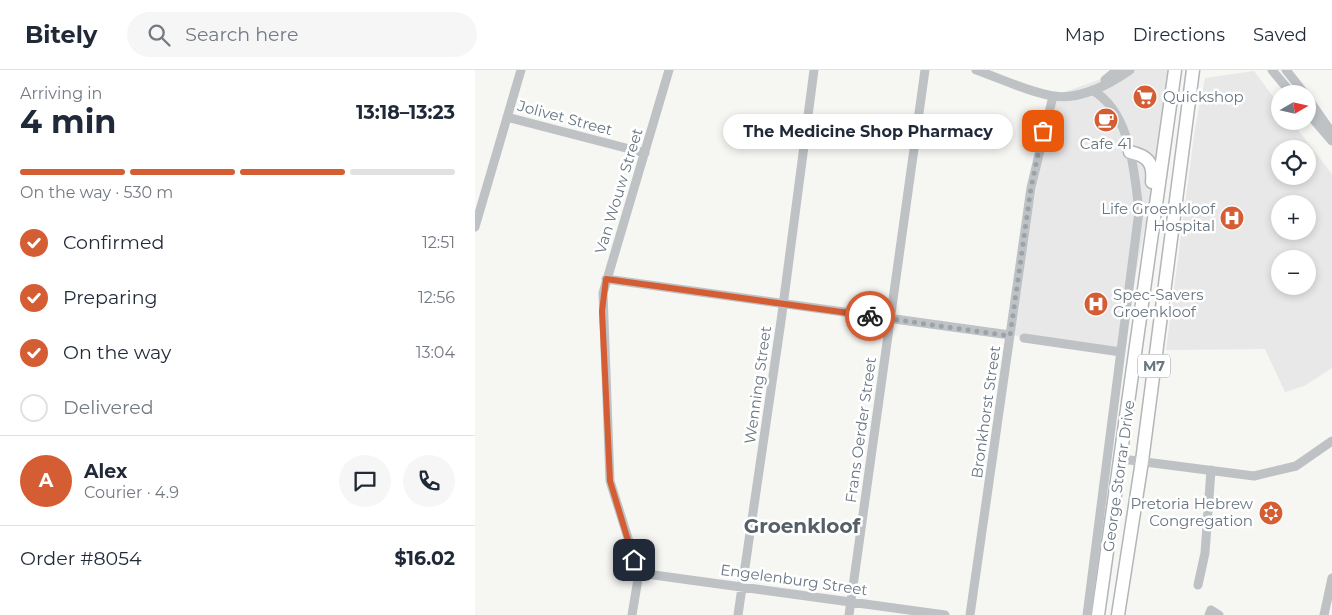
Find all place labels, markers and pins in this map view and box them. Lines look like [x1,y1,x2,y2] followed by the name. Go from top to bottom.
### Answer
[1132,84,1158,110] supermarket icon: Quickshop
[1163,87,1244,106] place label: Quickshop
[1093,107,1119,133] cafe icon: Cafe 41
[1022,110,1064,152] pin
[723,114,1013,148] callout: The Medicine Shop Pharmacy
[1080,134,1132,153] place label: Cafe 41
[1101,199,1216,235] place label: Life Groenkloof Hospital
[1219,205,1245,231] hospital icon: Life Groenkloof Hospital
[1113,285,1203,321] place label: Spec-Savers Groenkloof
[1083,291,1109,317] hospital icon: Spec-Savers Groenkloof
[1130,494,1254,530] place label: Pretoria Hebrew Congregation
[1258,500,1284,526] synagogue icon: Pretoria Hebrew Congregation
[613,539,655,581] pin

